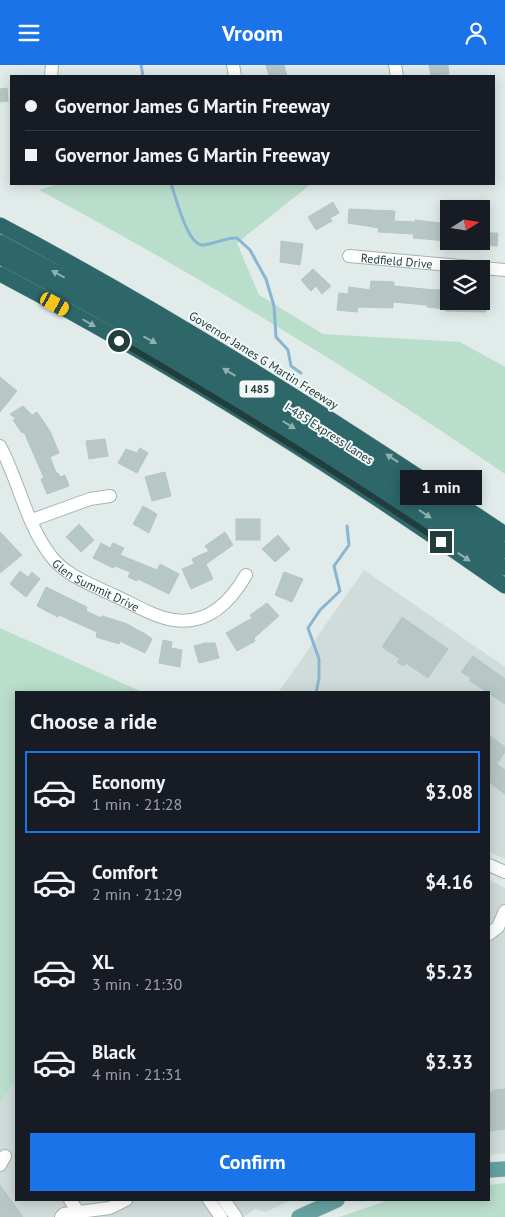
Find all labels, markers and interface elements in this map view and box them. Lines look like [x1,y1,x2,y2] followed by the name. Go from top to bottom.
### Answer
[15,19,43,47] icon: menu
[222,19,283,47] text: Vroom
[462,19,490,47] icon: person
[55,94,330,118] text: Governor James G Martin Freeway
[55,143,330,167] text: Governor James G Martin Freeway
[440,200,490,250] north arrow
[440,200,490,310] map controls
[360,250,433,271] street label: Redfield Drive
[440,260,490,310] button: layers
[51,270,65,278] one-way arrow
[38,290,71,318] car
[187,308,342,413] street label: Governor James G Martin Freeway
[82,318,95,327] one-way arrow
[108,330,130,352] route start
[143,336,157,344] one-way arrow
[223,368,236,377] one-way arrow
[240,381,274,397] road number: I 485
[282,399,376,467] street label: I-485 Express Lanes
[282,420,295,429] one-way arrow
[385,453,399,463] one-way arrow
[400,469,482,505] callout: 1 min
[421,477,461,497] text: 1 min
[418,509,431,519] one-way arrow
[430,531,452,553] route end
[457,552,470,562] one-way arrow
[50,555,142,614] street label: Glen Summit Drive
[30,707,157,735] text: Choose a ride
[32,770,77,815] icon: car
[92,770,165,794] text: Economy
[425,780,473,804] text: $3.08
[92,794,182,814] text: 1 min · 21:28
[32,860,77,905] icon: car
[92,860,158,884] text: Comfort
[425,870,473,894] text: $4.16
[92,884,182,904] text: 2 min · 21:29
[32,950,77,995] icon: car
[92,950,114,974] text: XL
[425,960,473,984] text: $5.23
[92,974,182,994] text: 3 min · 21:30
[32,1040,77,1085] icon: car
[92,1040,136,1064] text: Black
[425,1050,473,1074] text: $3.33
[92,1064,182,1084] text: 4 min · 21:31
[30,1133,475,1191] button: Confirm

